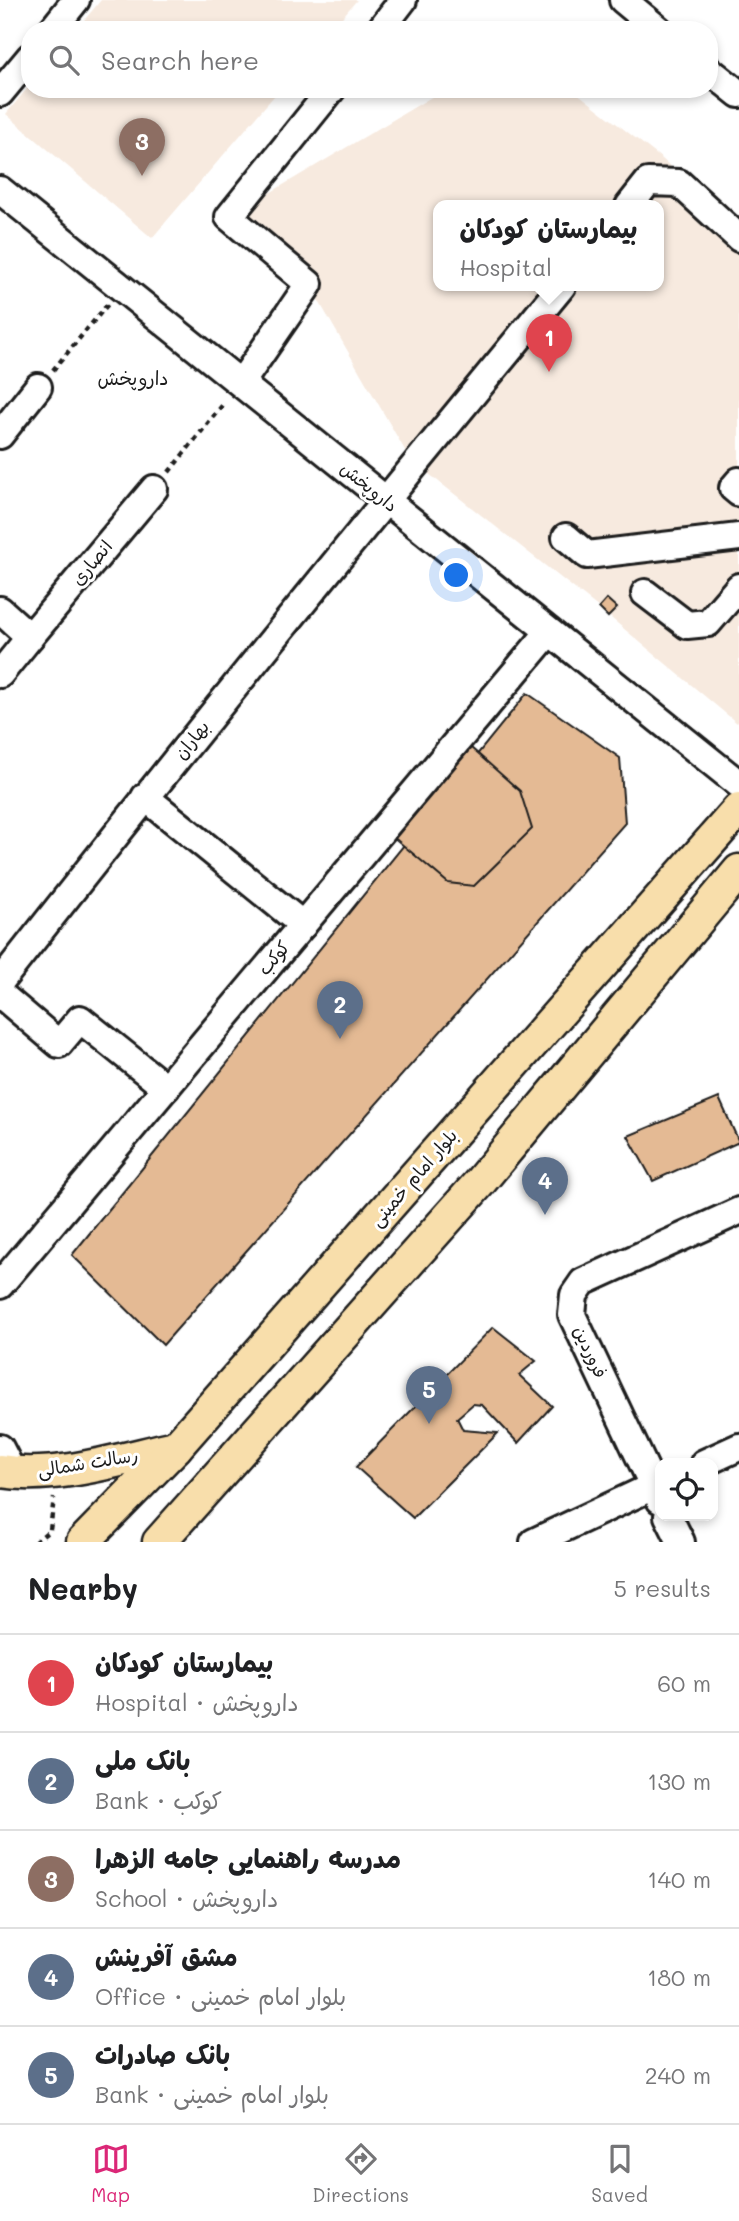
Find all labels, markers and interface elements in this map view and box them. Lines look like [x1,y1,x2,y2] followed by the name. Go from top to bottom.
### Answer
[21,21,718,98] search box
[45,41,83,79] icon: search
[101,43,259,77] text: Search here
[119,118,165,176] pin: 3
[433,200,664,291] popup
[459,211,638,245] text: بیمارستان کودکان
[459,252,552,282] text: Hospital
[526,314,572,372] pin: 1
[97,365,169,391] district label: داروپخش
[335,456,403,518] street label: داروپخش
[65,535,117,590] street label: انصاری
[439,558,473,592] your location
[168,715,214,764] street label: بهاران
[252,935,295,980] street label: کوکب
[317,981,363,1039] pin: 2
[364,1124,465,1233] street label: بلوار امام خمینی
[522,1157,568,1215] pin: 4
[568,1322,613,1382] street label: فروردین
[406,1366,452,1424] pin: 5
[36,1442,140,1482] street label: رسالت شمالی
[655,1458,718,1521] map controls
[655,1458,718,1521] button: locate
[28,1568,138,1608] text: Nearby
[614,1573,711,1603] text: 5 results
[95,1645,273,1679] text: بیمارستان کودکان
[46,1668,56,1698] text: 1
[657,1668,711,1698] text: 60 m
[95,1687,299,1717] text: Hospital · داروپخش
[95,1743,191,1777] text: بانک ملی
[45,1766,57,1796] text: 2
[647,1766,711,1796] text: 130 m
[95,1785,222,1815] text: Bank · کوکب
[95,1841,401,1875] text: مدرسه راهنمایی جامه الزهرا
[44,1864,58,1894] text: 3
[647,1864,711,1894] text: 140 m
[95,1883,278,1913] text: School · داروپخش
[95,1939,238,1973] text: مشق آفرینش
[44,1962,58,1992] text: 4
[647,1962,711,1992] text: 180 m
[95,1981,346,2011] text: Office · بلوار امام خمینی
[95,2037,230,2071] text: بانک صادرات
[44,2060,58,2090] text: 5
[645,2060,711,2090] text: 240 m
[95,2079,329,2109] text: Bank · بلوار امام خمینی
[91,2140,130,2207] tab: Map
[312,2140,409,2207] tab: Directions
[591,2140,648,2207] tab: Saved

